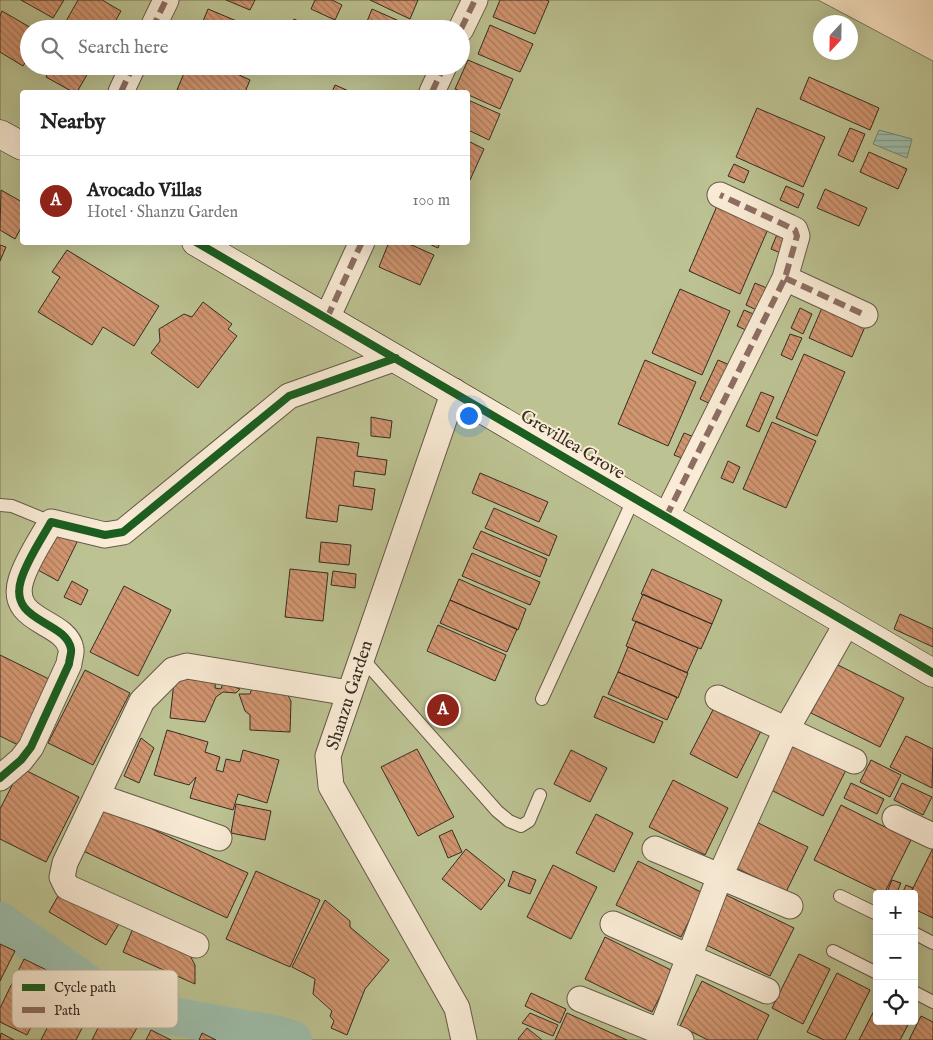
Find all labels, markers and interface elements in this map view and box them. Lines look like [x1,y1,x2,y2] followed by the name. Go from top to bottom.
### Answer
[813,15,858,60] north arrow
[20,20,470,75] search box
[38,34,66,62] icon: search
[78,36,169,60] text: Search here
[40,109,105,136] text: Nearby
[87,179,202,203] text: Avocado Villas
[51,191,61,211] text: A
[413,191,450,211] text: 100 m
[87,203,238,223] text: Hotel · Shanzu Garden
[456,403,482,429] your location
[516,405,629,486] street label: Grevillea Grove
[322,637,379,753] street label: Shanzu Garden
[427,691,459,729] pin: A
[873,890,918,1025] map controls
[873,890,918,935] button: +
[873,935,918,980] button: −
[12,970,178,1028] legend
[54,979,116,997] text: Cycle path
[873,980,918,1025] button: locate
[54,1002,81,1020] text: Path

